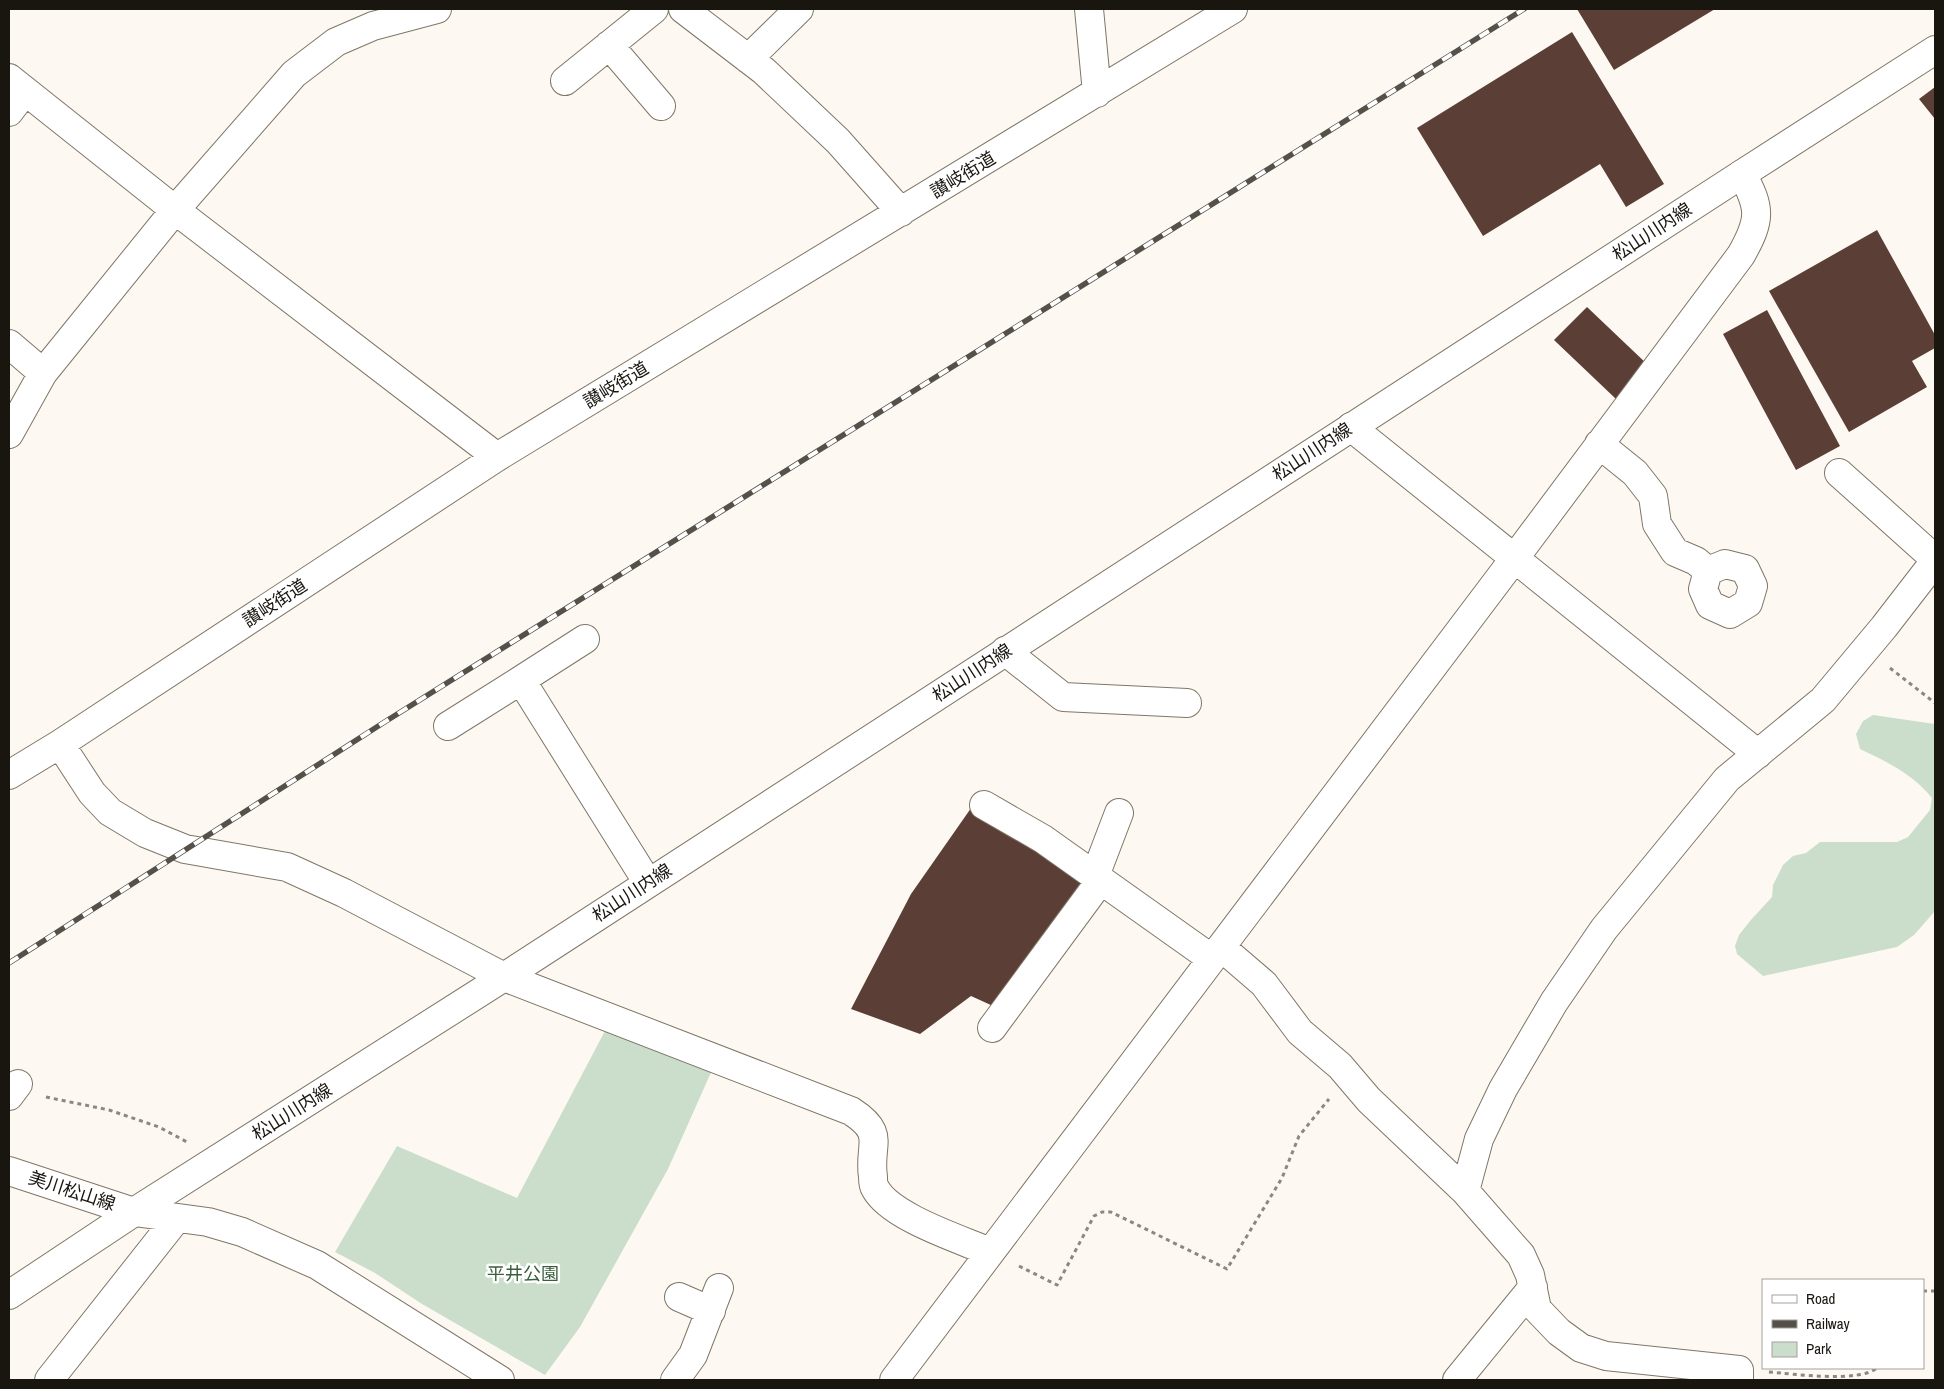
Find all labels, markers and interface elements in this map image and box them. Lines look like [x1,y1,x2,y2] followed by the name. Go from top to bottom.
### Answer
[925,145,1000,204] street label: 讃岐街道
[1607,197,1696,267] street label: 松山川内線
[578,355,653,414] street label: 讃岐街道
[1267,417,1356,487] street label: 松山川内線
[238,572,312,633] street label: 讃岐街道
[927,638,1016,708] street label: 松山川内線
[587,858,676,928] street label: 松山川内線
[247,1077,337,1146] street label: 松山川内線
[25,1165,119,1216] street label: 美川松山線
[487,1261,559,1286] park label: 平井公園
[1762,1279,1924,1369] legend
[1806,1288,1835,1309] text: Road
[1806,1313,1851,1334] text: Railway
[1806,1338,1832,1359] text: Park

